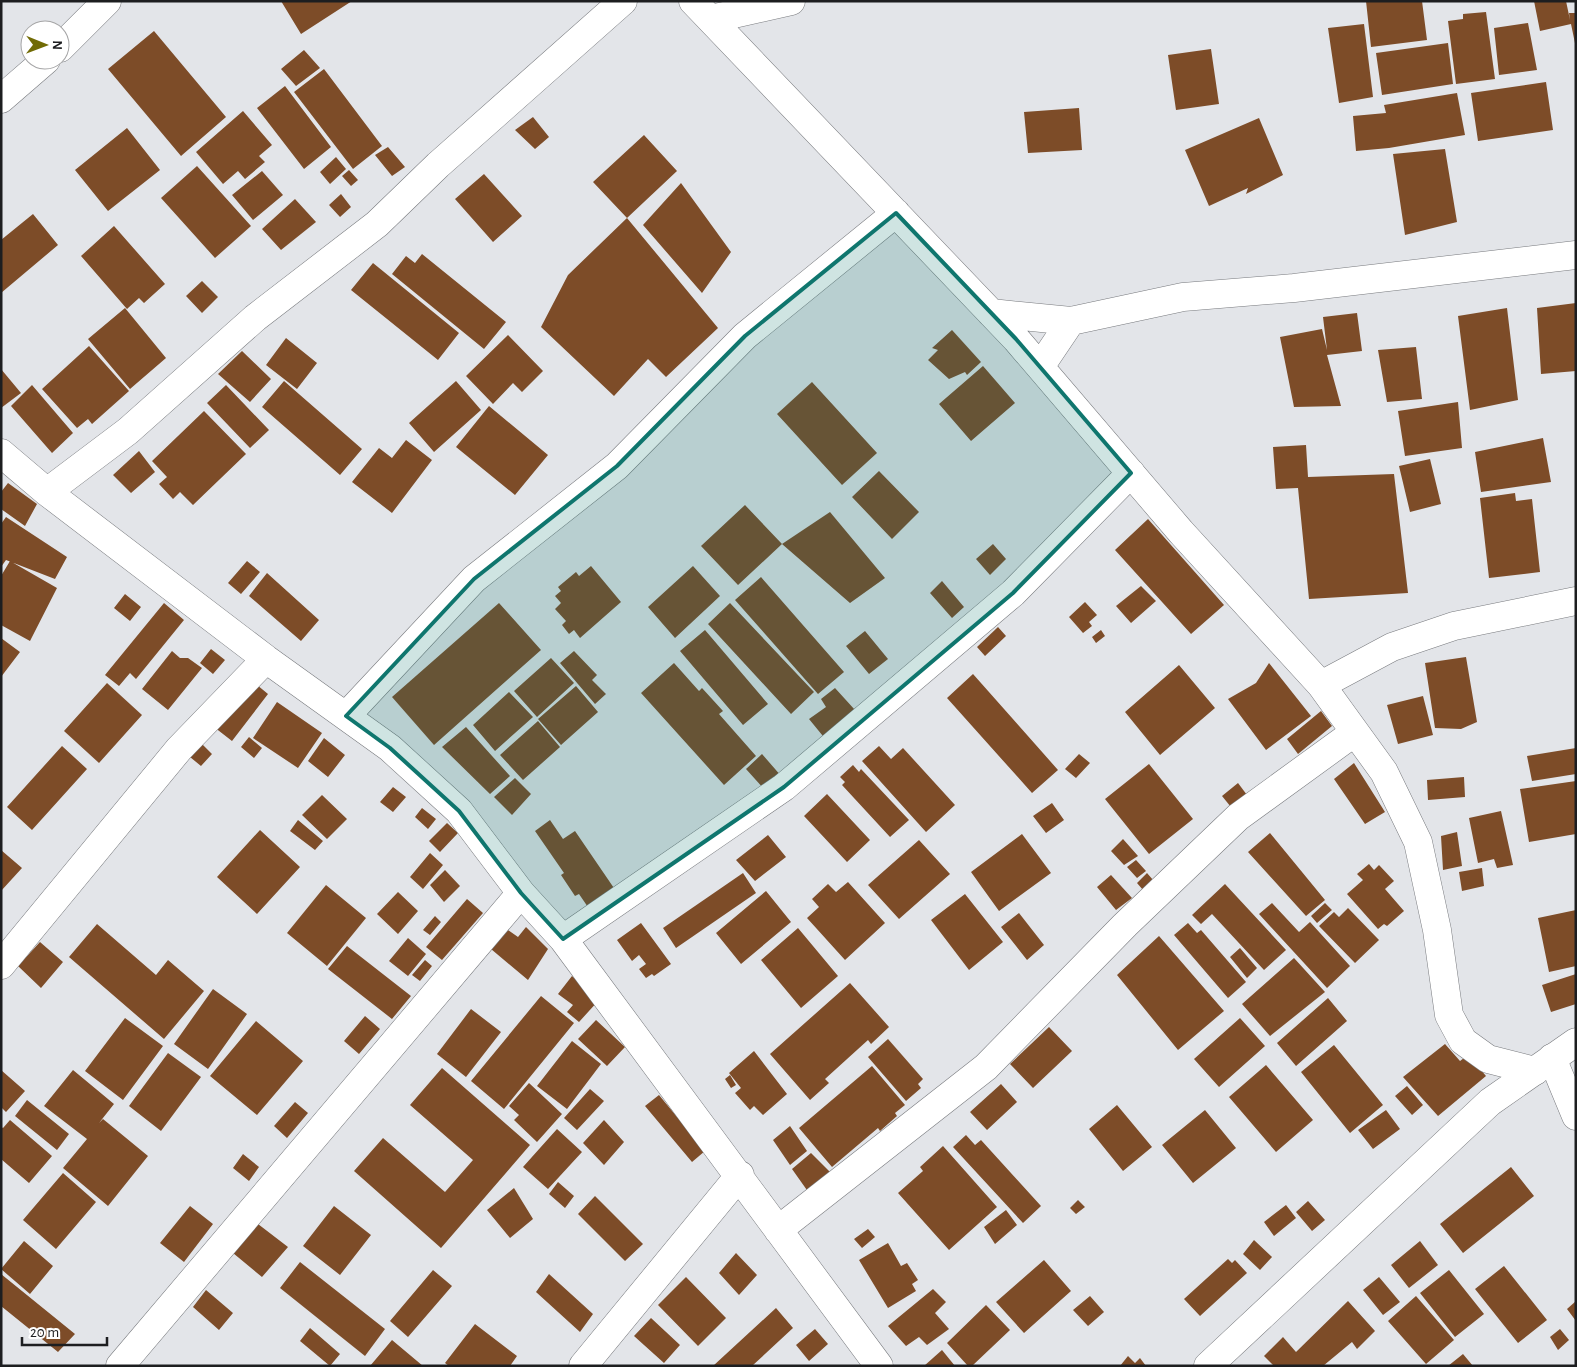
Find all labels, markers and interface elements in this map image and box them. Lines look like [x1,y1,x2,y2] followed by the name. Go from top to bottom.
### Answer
[20,20,70,70] north arrow
[50,40,64,50] text: N
[22,1314,108,1346] scale bar
[30,1325,59,1340] text: 20 m

